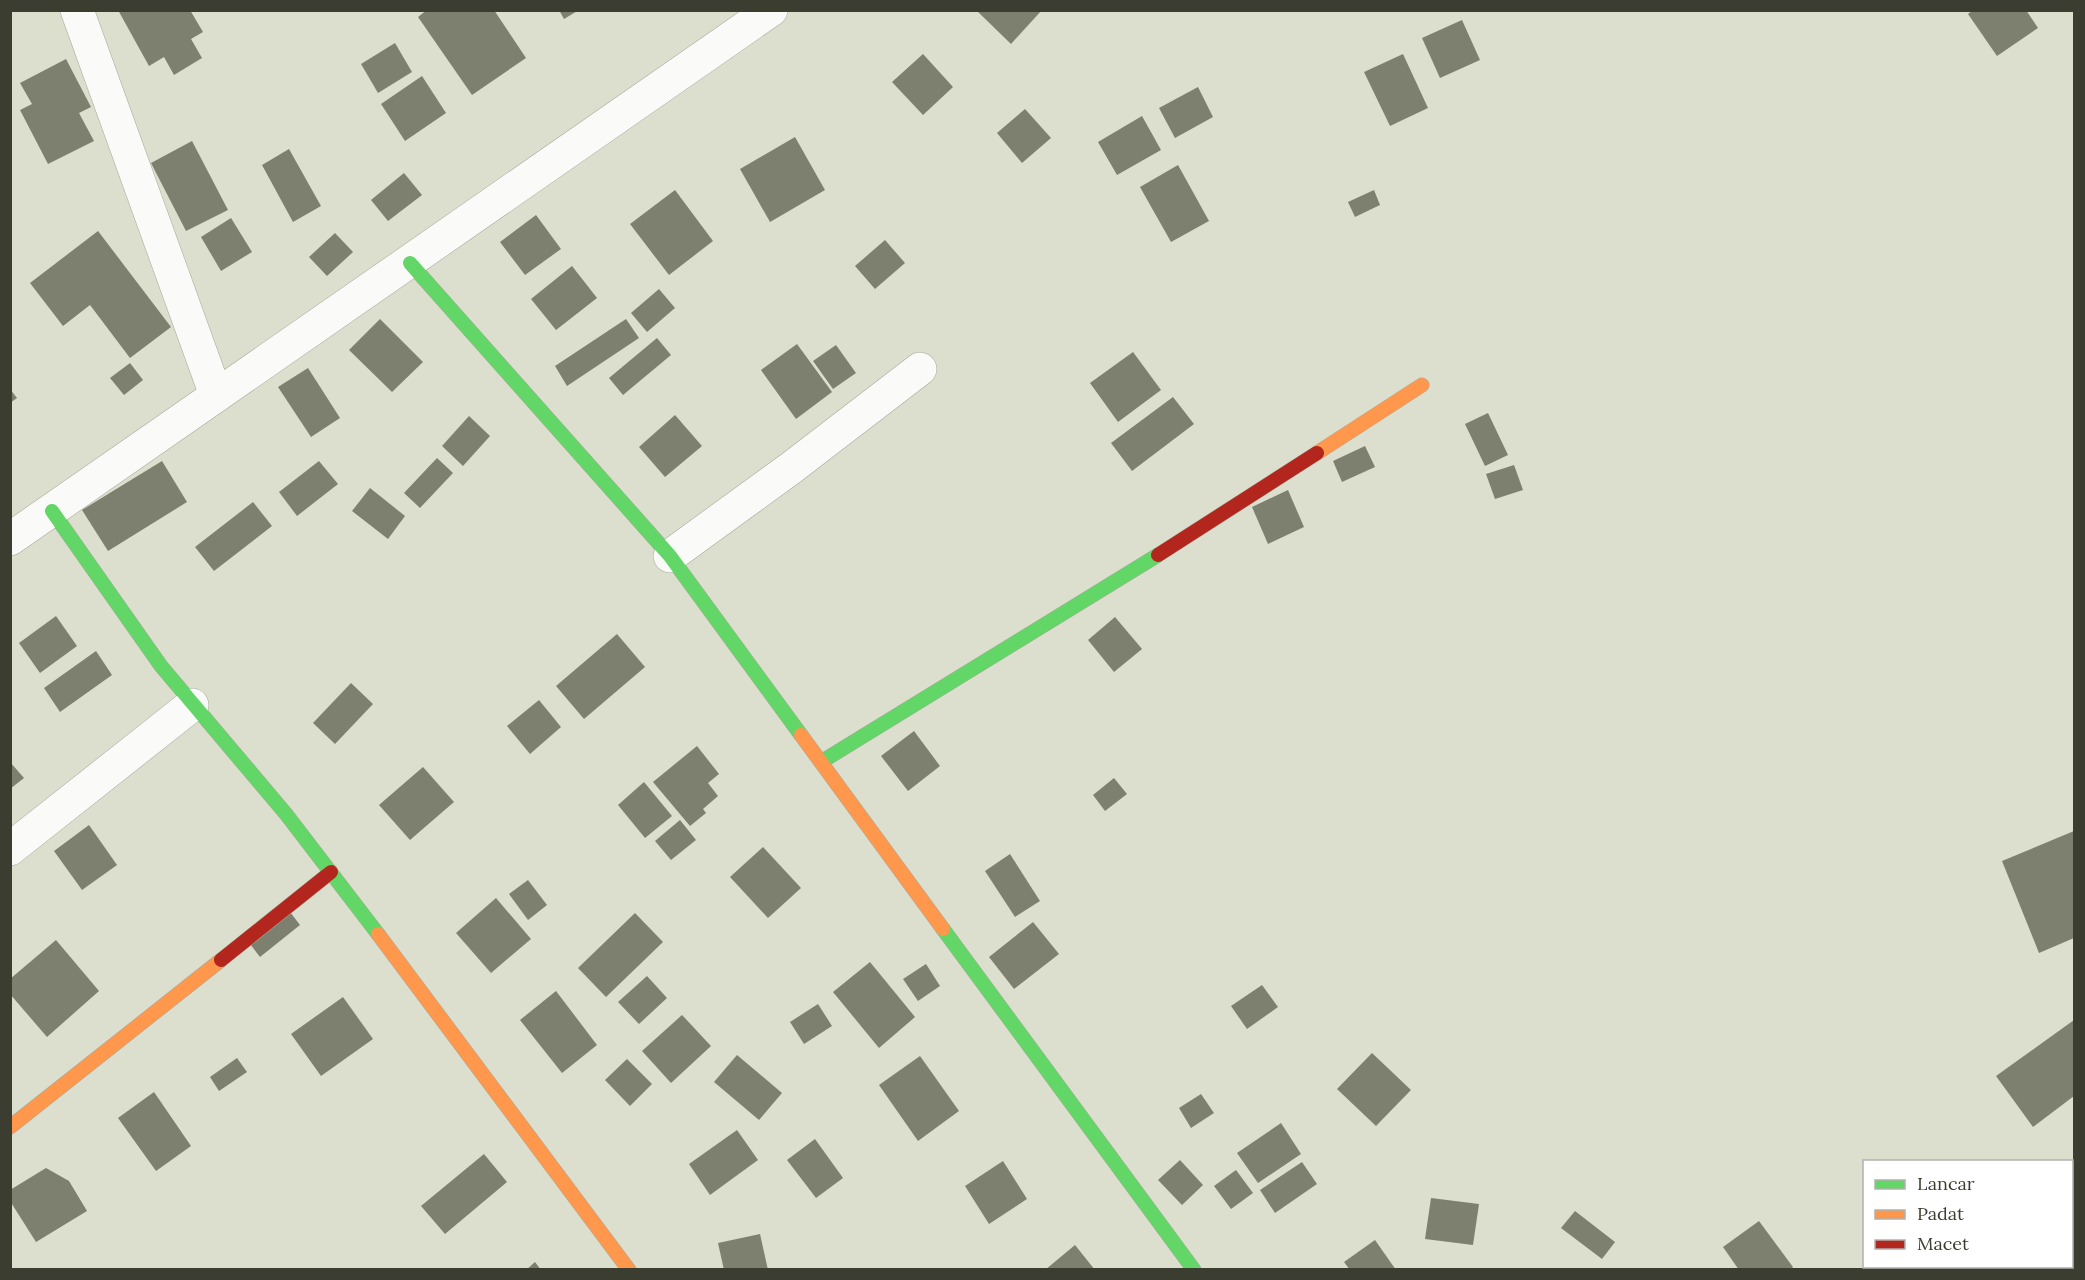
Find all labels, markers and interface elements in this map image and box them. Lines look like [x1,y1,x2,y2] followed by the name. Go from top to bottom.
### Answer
[1863,1160,2073,1268] legend
[1917,1172,1975,1195] text: Lancar
[1917,1202,1964,1225] text: Padat
[1917,1232,1969,1255] text: Macet

